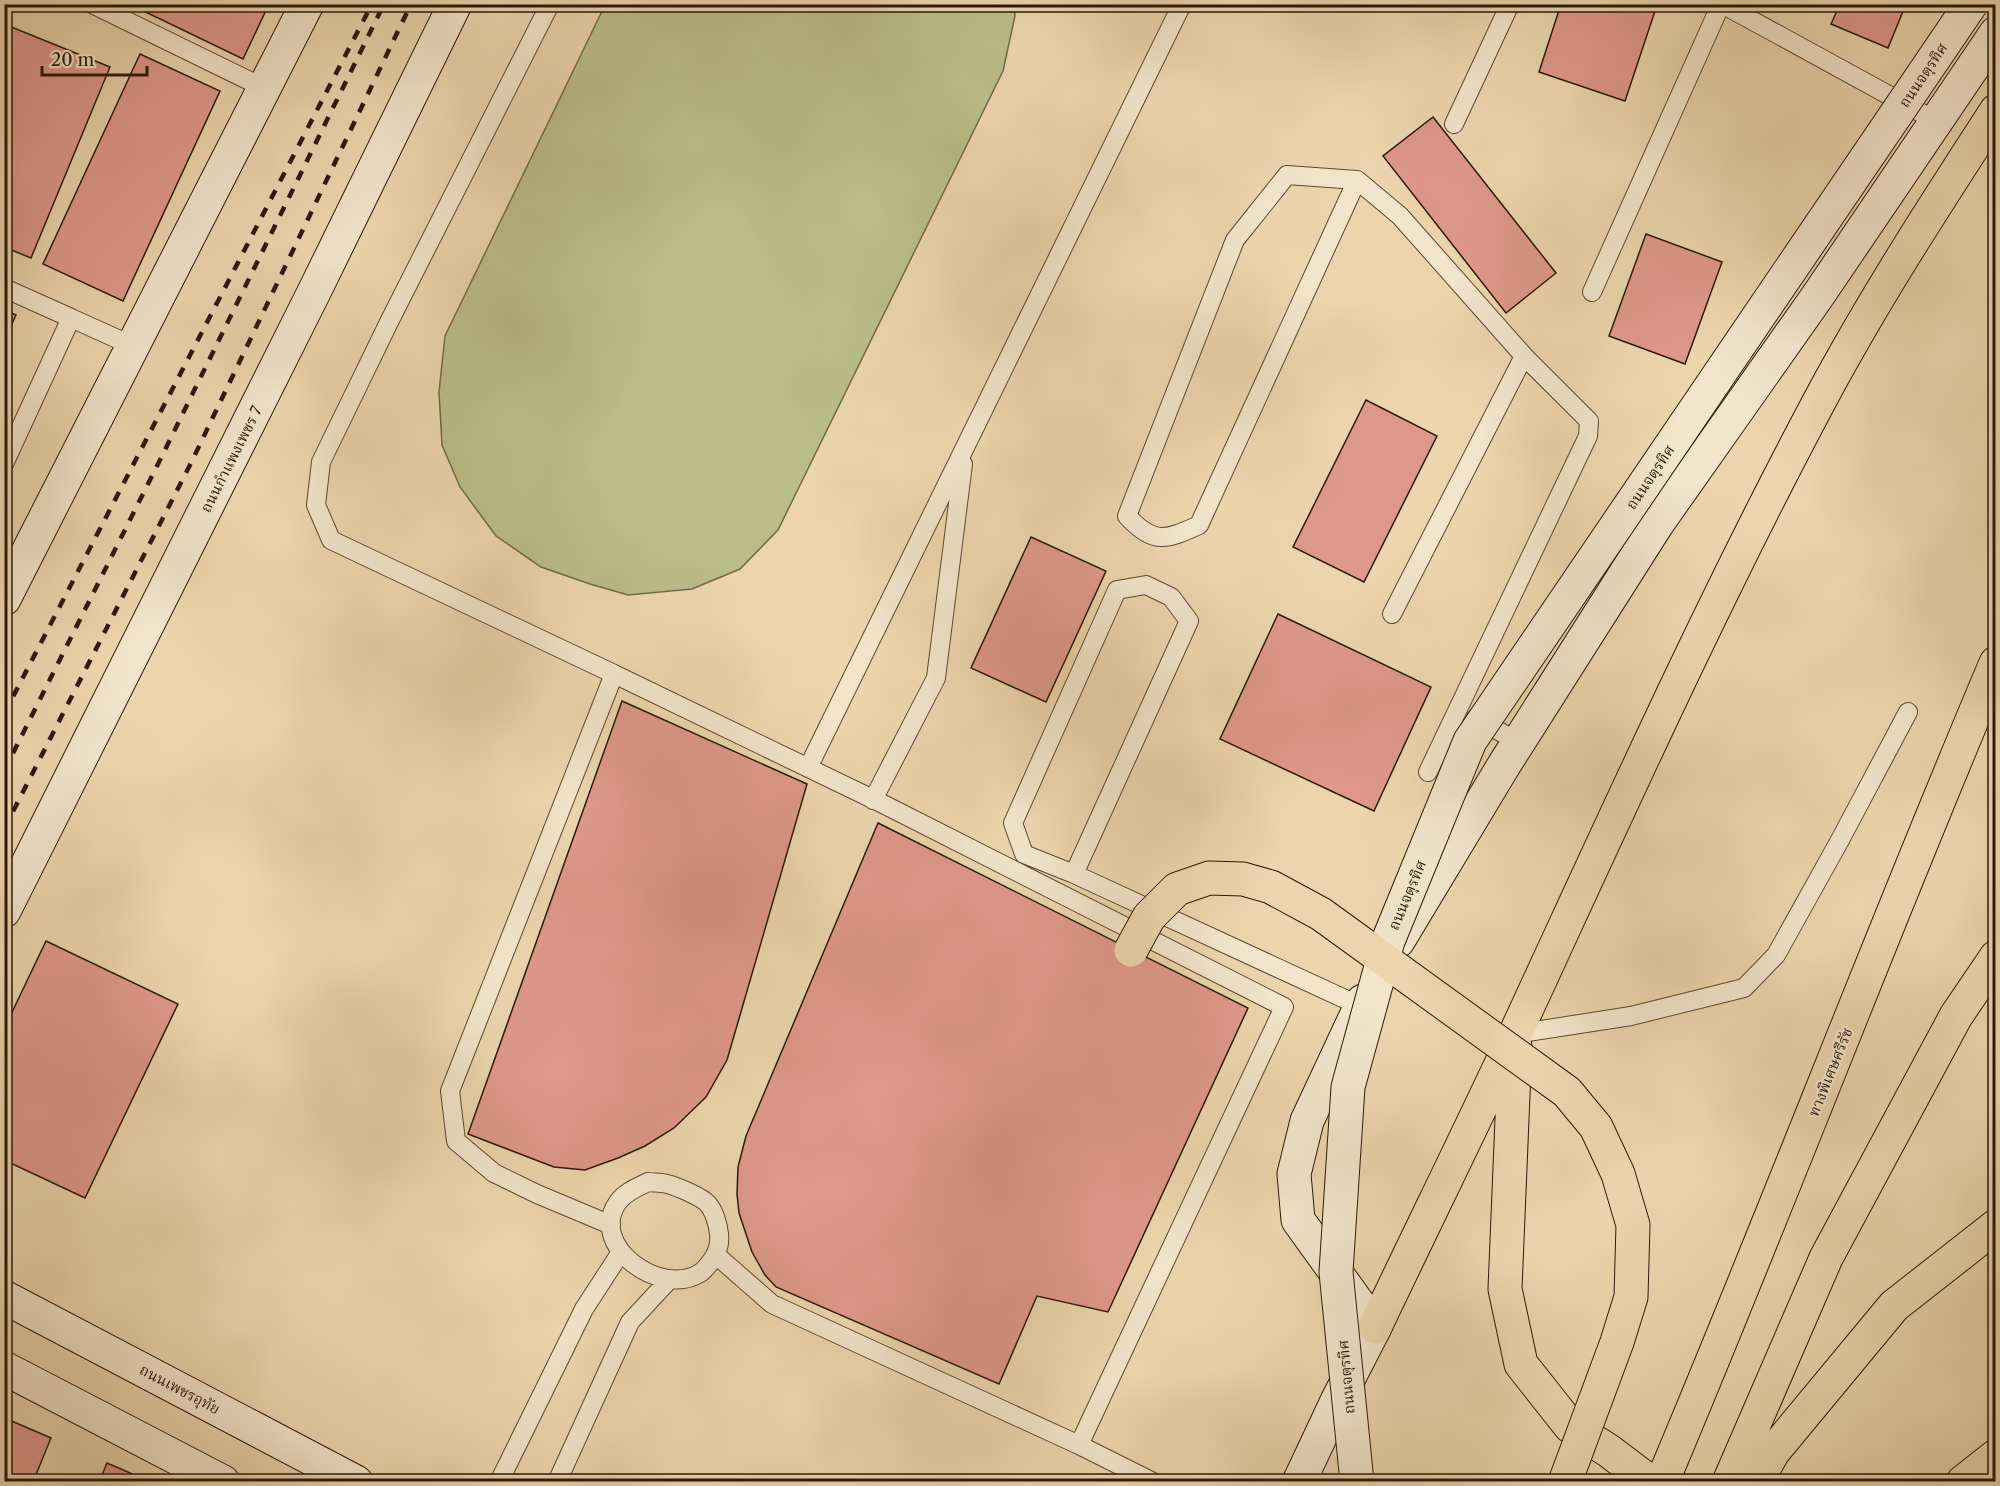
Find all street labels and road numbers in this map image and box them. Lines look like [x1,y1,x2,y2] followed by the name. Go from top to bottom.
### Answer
[1894,39,1953,112] street label: ถนนจตุรทิศ
[196,402,266,515] street label: ถนนกำแพงเพชร 7
[1621,441,1680,514] street label: ถนนจตุรทิศ
[1384,857,1432,934] street label: ถนนจตุรทิศ
[1804,1025,1856,1119] street label: ทางพิเศษศรีรัช
[1333,1339,1361,1415] street label: ถนนจตุรทิศ
[136,1360,224,1420] street label: ถนนเพชรอุทัย

